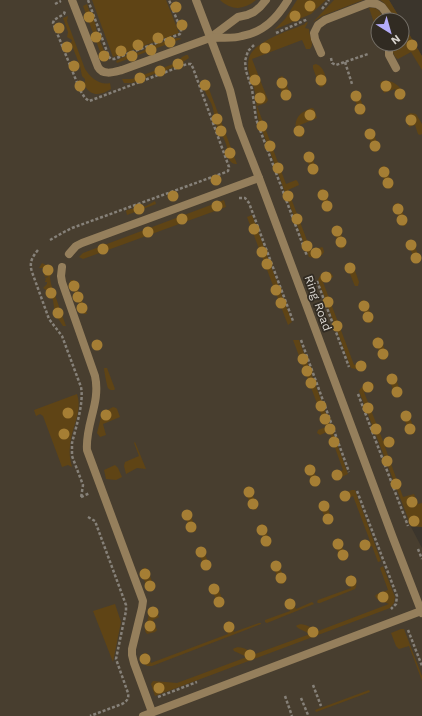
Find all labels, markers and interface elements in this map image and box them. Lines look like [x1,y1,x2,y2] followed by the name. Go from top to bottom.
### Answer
[370,12,410,52] north arrow
[389,32,403,47] text: N
[301,273,335,333] street label: Ring Road

